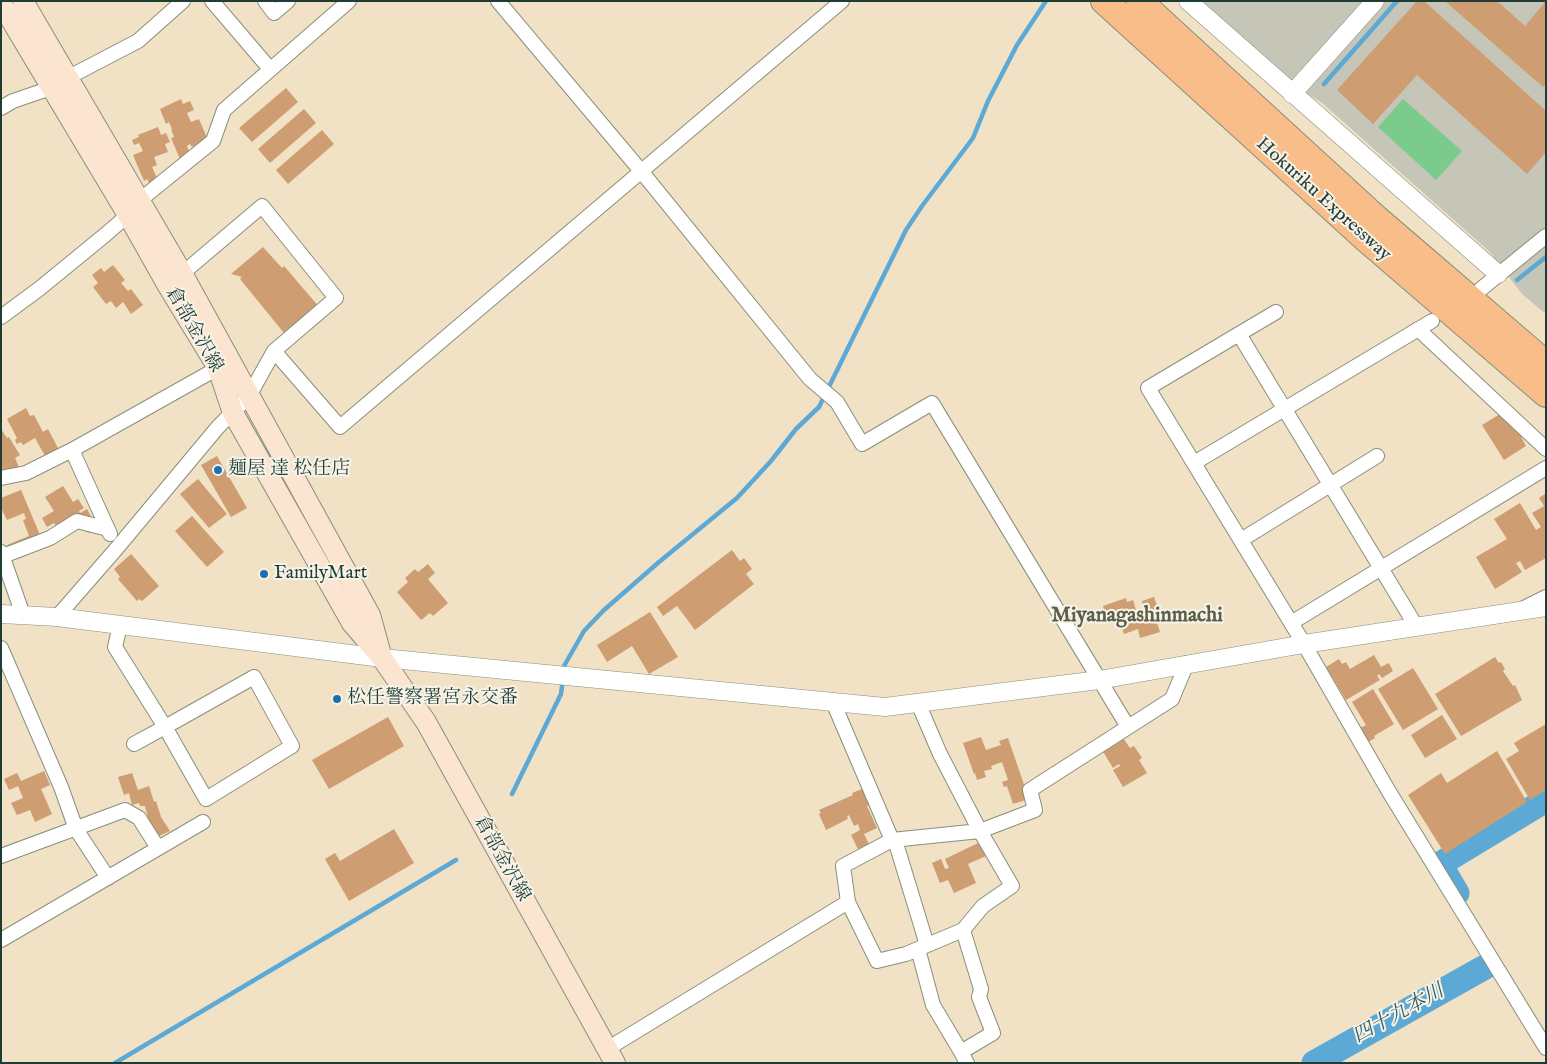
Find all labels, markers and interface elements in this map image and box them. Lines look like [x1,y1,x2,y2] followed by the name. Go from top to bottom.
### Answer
[1251,133,1395,267] street label: Hokuriku Expressway
[159,283,227,377] street label: 倉部金沢線
[228,459,350,481] place label: 麺屋 達 松任店
[212,464,224,476] marker: 麺屋 達 松任店
[274,563,367,585] place label: FamilyMart
[258,568,270,580] marker: FamilyMart
[1051,604,1223,630] district label: Miyanagashinmachi
[347,688,518,710] place label: 松任警察署宮永交番
[331,693,343,705] marker: 松任警察署宮永交番
[468,812,534,906] street label: 倉部金沢線
[1349,980,1449,1050] water label: 四十九本川

